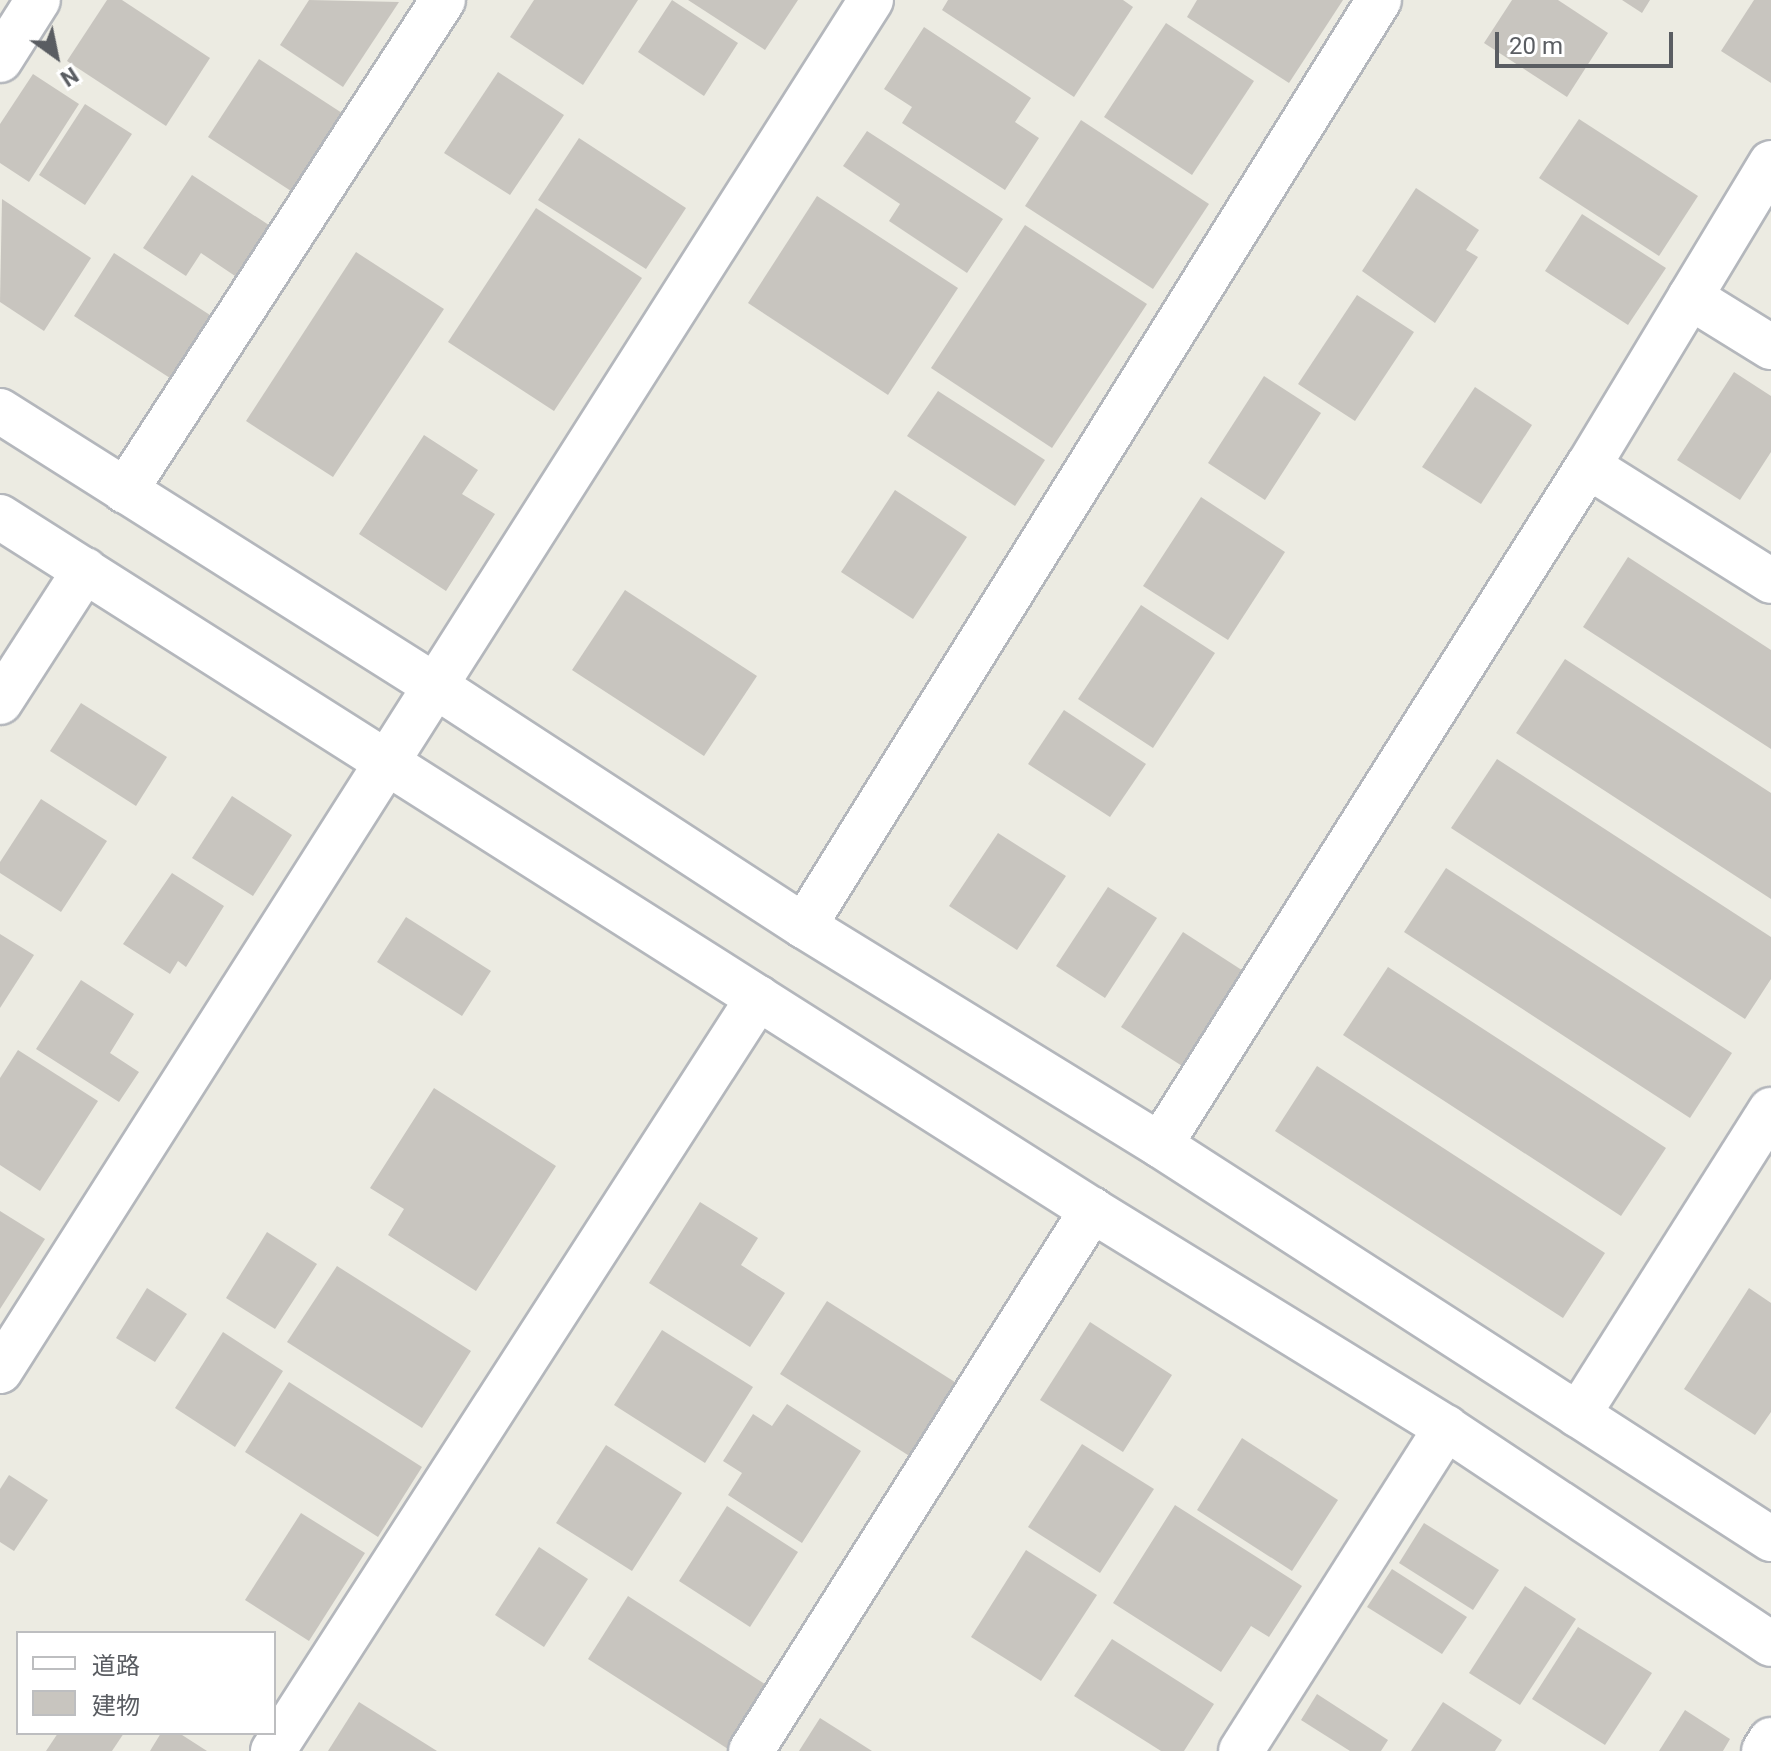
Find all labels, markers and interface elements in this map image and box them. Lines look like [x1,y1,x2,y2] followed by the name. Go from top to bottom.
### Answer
[16,16,96,96] north arrow
[1499,16,1677,66] scale bar
[1509,32,1563,60] text: 20 m
[56,62,83,91] text: N
[16,1631,276,1735] legend
[92,1652,140,1680] text: 道路
[92,1692,140,1720] text: 建物

